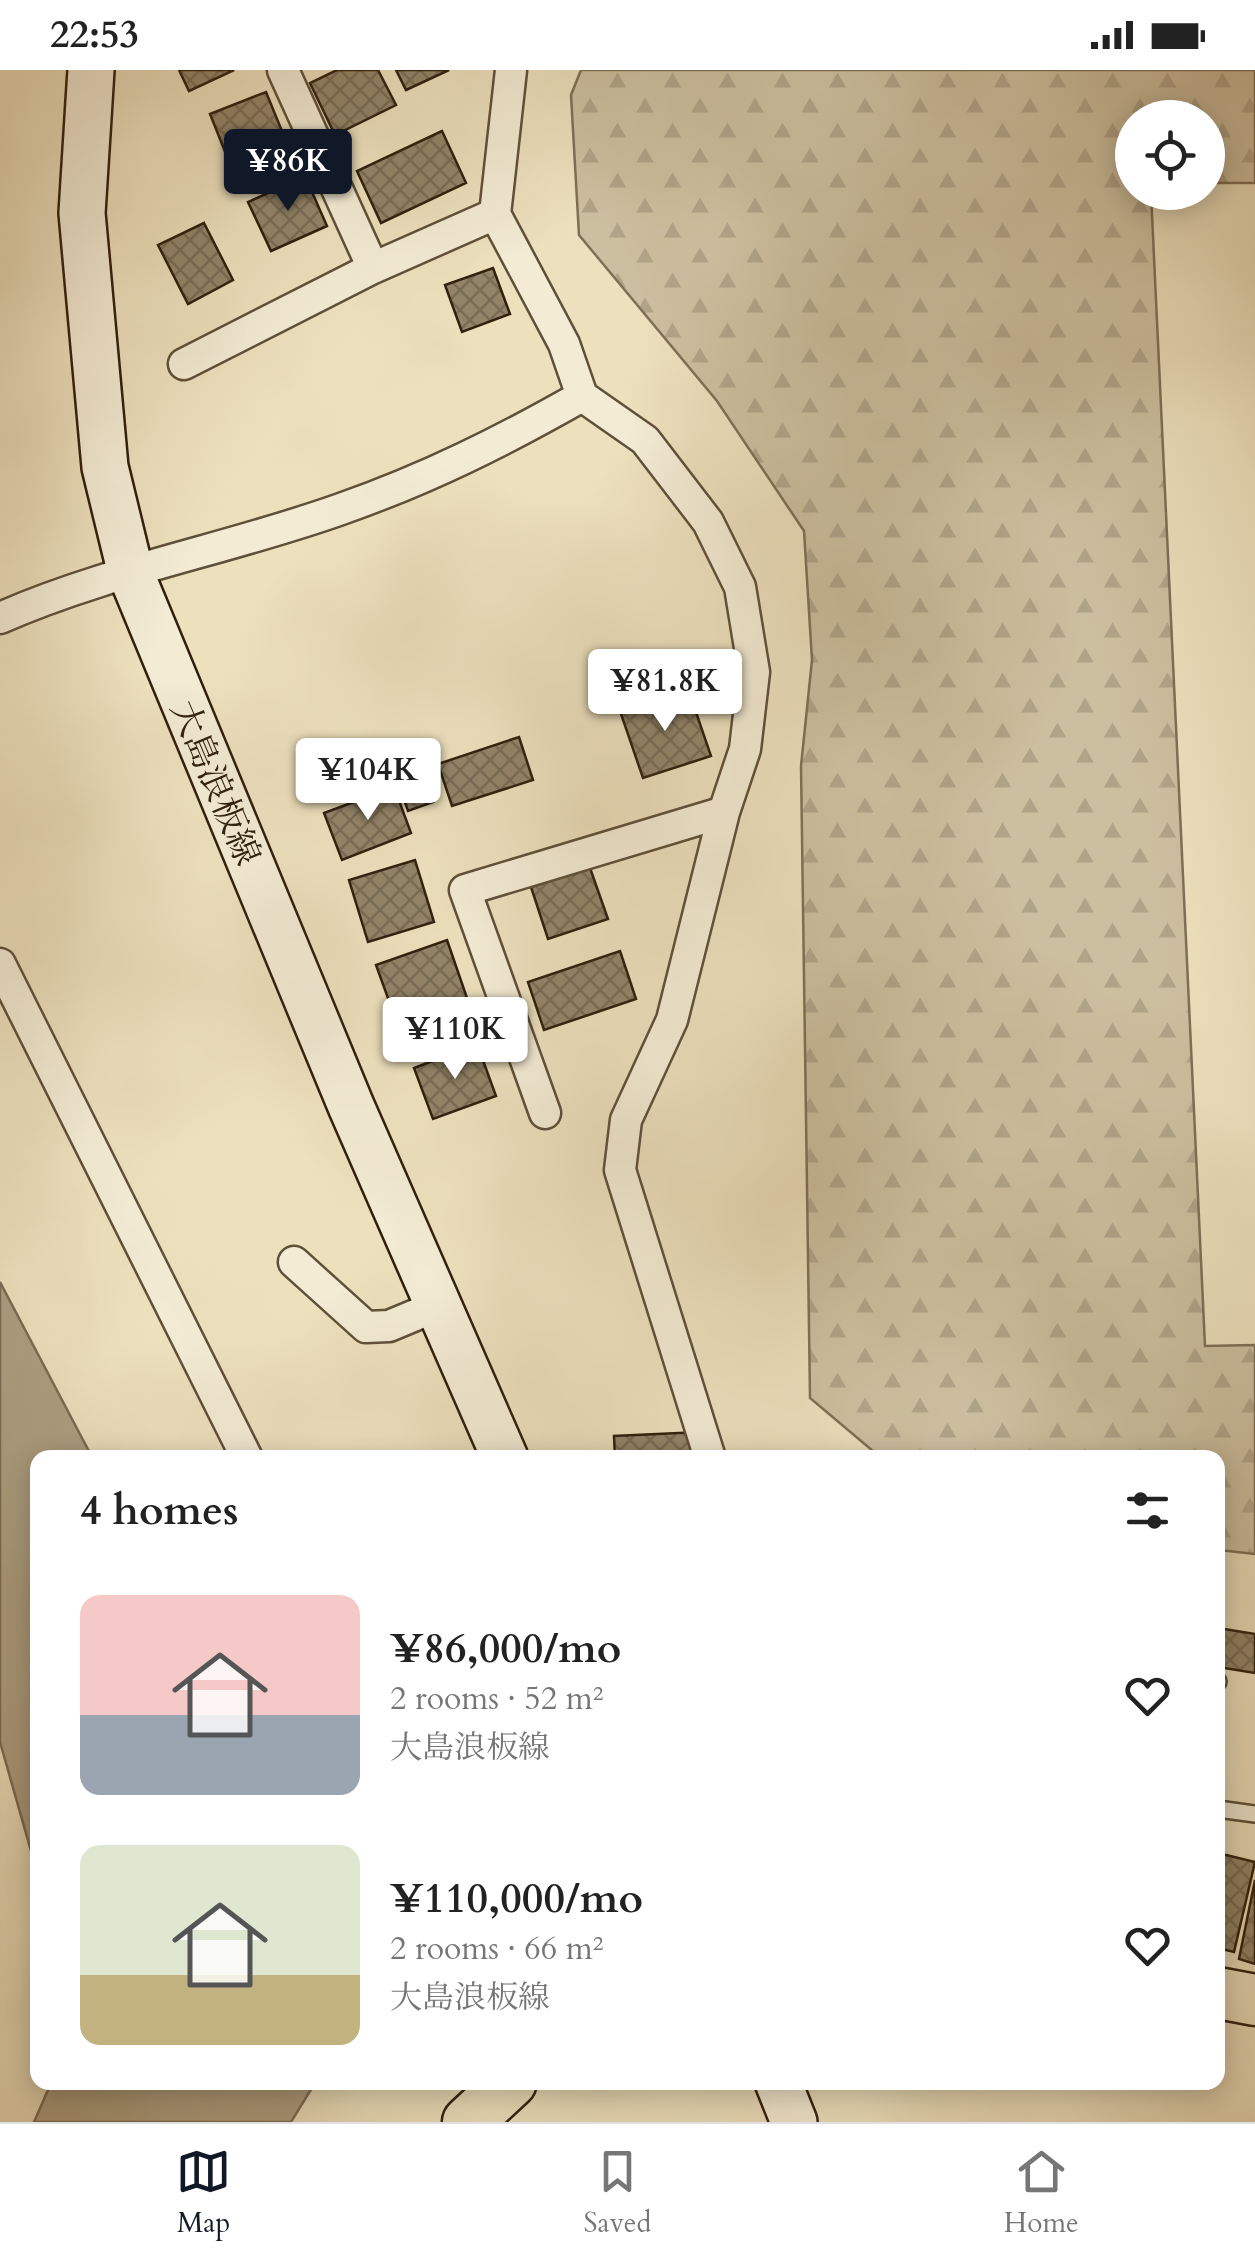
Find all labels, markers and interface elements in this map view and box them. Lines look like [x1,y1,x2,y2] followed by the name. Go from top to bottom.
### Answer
[50,9,139,61] text: 22:53
[1115,100,1225,210] map controls
[1115,100,1225,210] button: locate
[229,129,347,214] pin: ¥86K
[246,139,330,183] text: ¥86K
[584,649,746,734] pin: ¥81.8K
[610,659,720,703] text: ¥81.8K
[159,693,271,873] street label: 大島浪板線
[298,738,438,823] pin: ¥104K
[318,748,418,792] text: ¥104K
[385,997,525,1082] pin: ¥110K
[405,1007,505,1051] text: ¥110K
[80,1482,238,1539] text: 4 homes
[1120,1483,1175,1538] icon: filters
[390,1620,621,1677] text: ¥86,000/mo
[160,1635,280,1755] icon: home
[1120,1668,1175,1723] icon: heart
[390,1677,603,1721] text: 2 rooms · 52 m²
[390,1726,550,1770] text: 大島浪板線
[390,1870,643,1927] text: ¥110,000/mo
[160,1885,280,2005] icon: home
[1120,1918,1175,1973] icon: heart
[390,1927,603,1971] text: 2 rooms · 66 m²
[390,1976,550,2020] text: 大島浪板線
[176,2144,231,2242] tab: Map
[584,2144,651,2242] tab: Saved
[1004,2144,1079,2242] tab: Home

